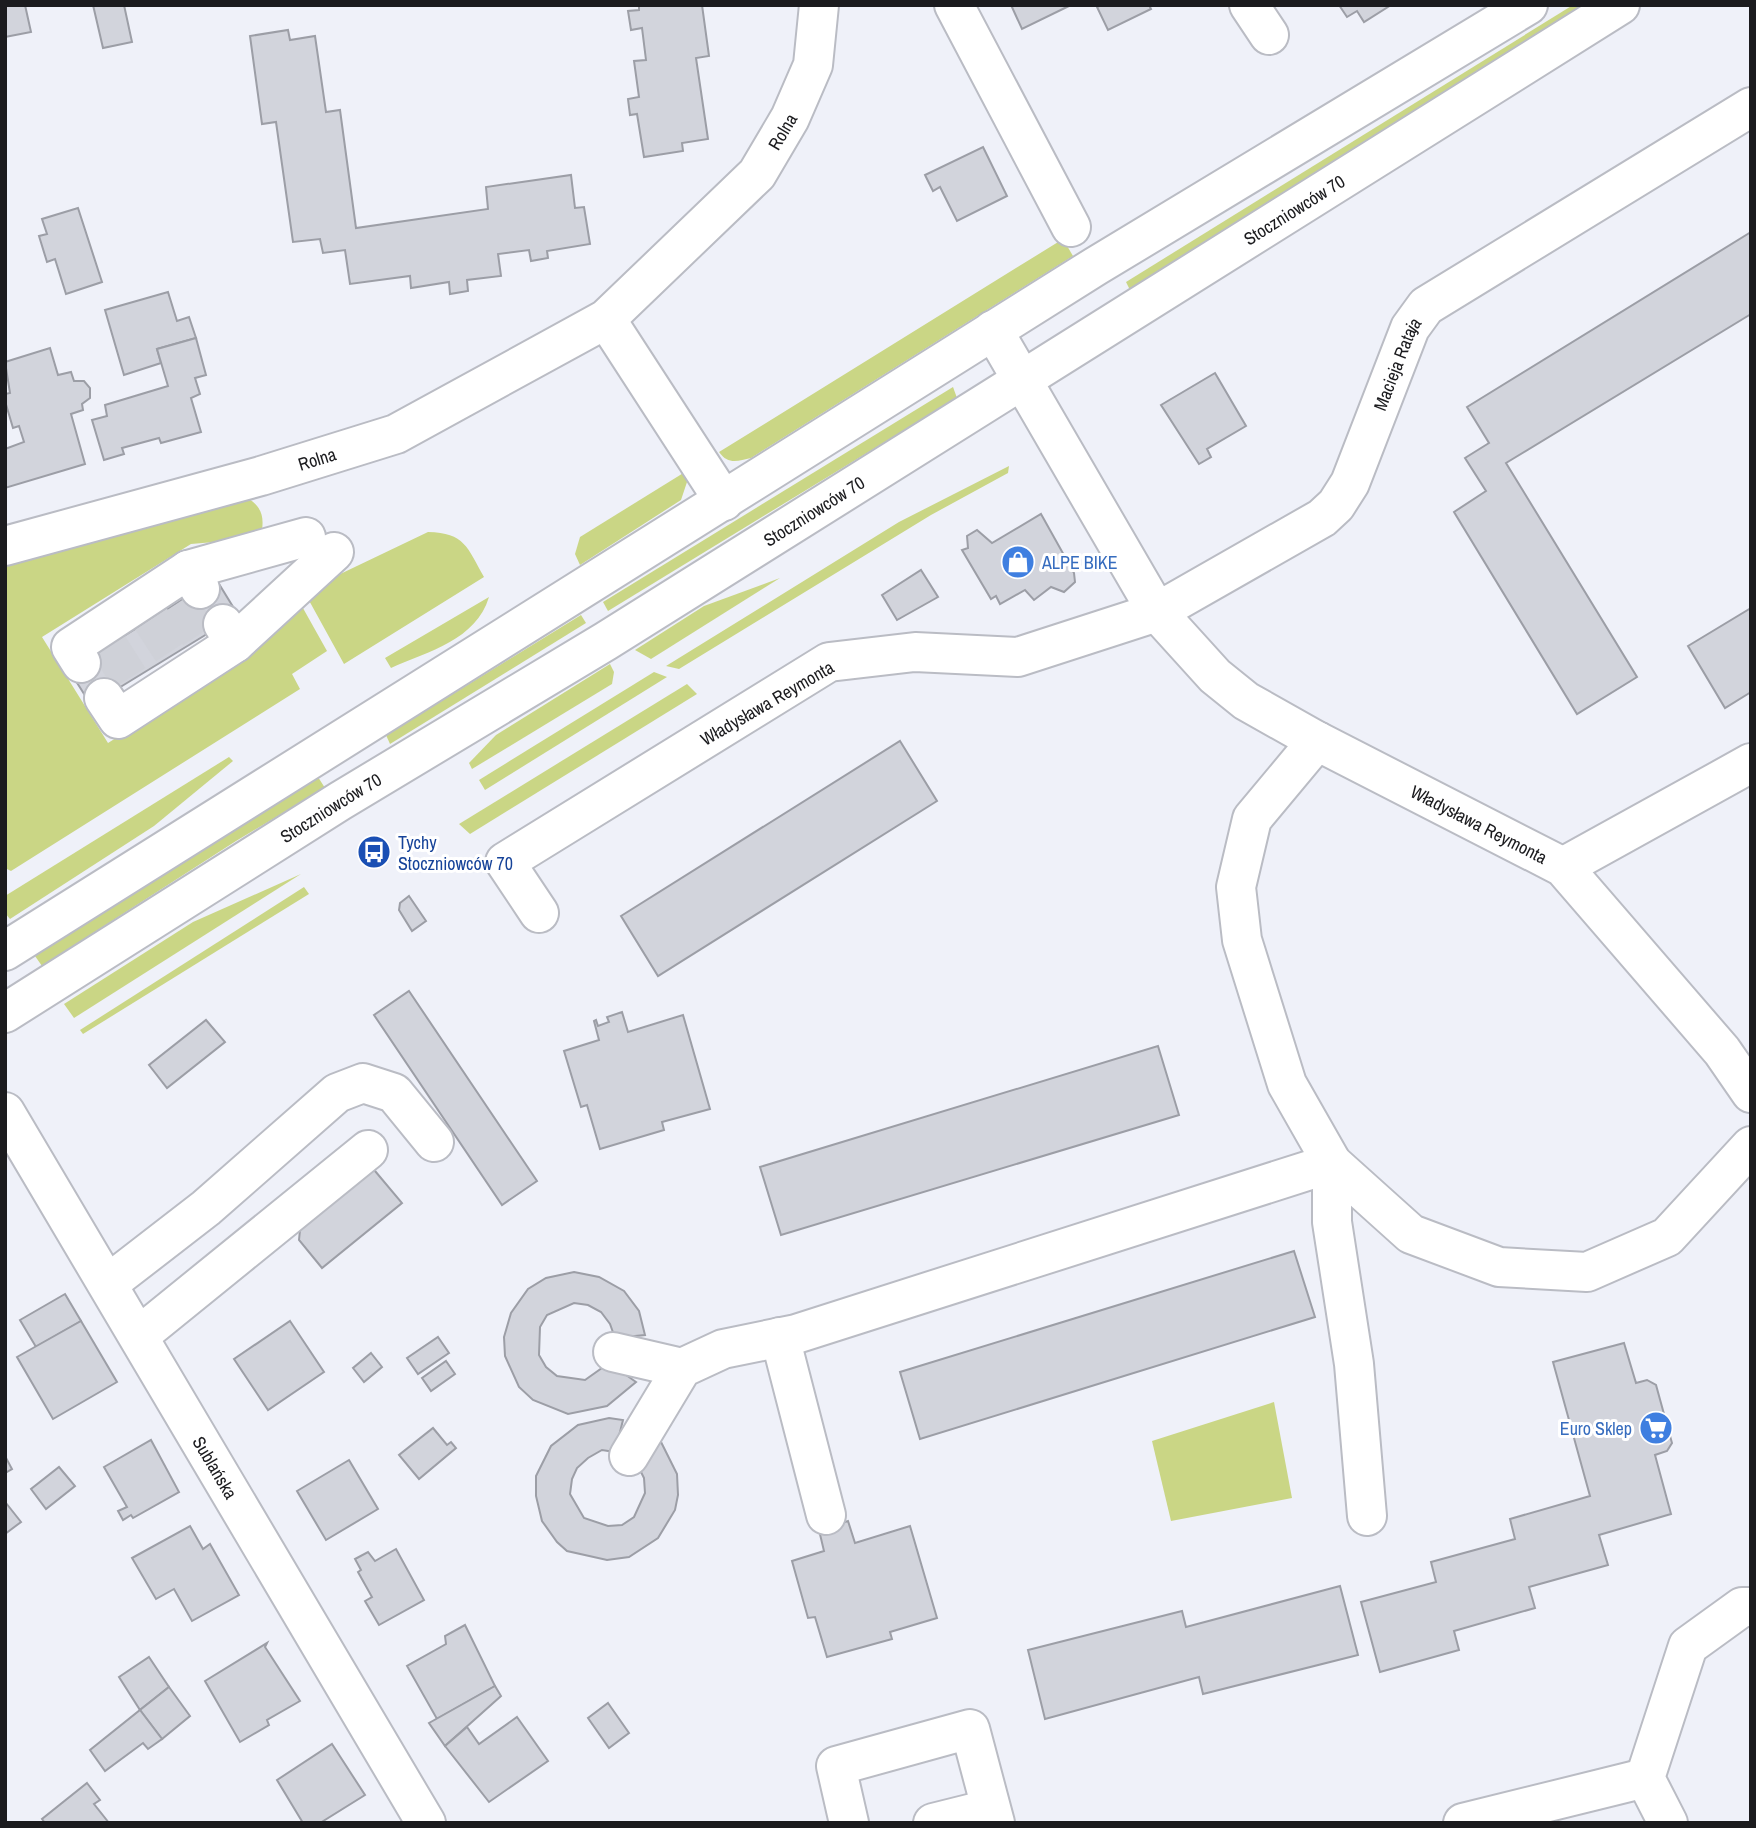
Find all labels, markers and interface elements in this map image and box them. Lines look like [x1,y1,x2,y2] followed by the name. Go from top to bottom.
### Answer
[762,108,803,154] street label: Rolna
[1239,168,1349,251] street label: Stoczniowców 70
[1367,312,1427,414] street label: Macieja Rataja
[295,441,339,476] street label: Rolna
[758,470,869,552] street label: Stoczniowców 70
[999,543,1037,581] shop icon: ALPE BIKE
[1041,550,1118,575] place label: ALPE BIKE
[696,655,838,751] street label: Władysława Reymonta
[275,767,386,848] street label: Stoczniowców 70
[1407,779,1552,869] street label: Władysława Reymonta
[398,830,513,876] place label: Tychy Stoczniowców 70
[355,833,393,871] bus stop icon: Tychy Stoczniowców 70
[1637,1409,1675,1447] supermarket icon: Euro Sklep
[1560,1416,1632,1441] place label: Euro Sklep
[187,1431,244,1503] street label: Sublańska

